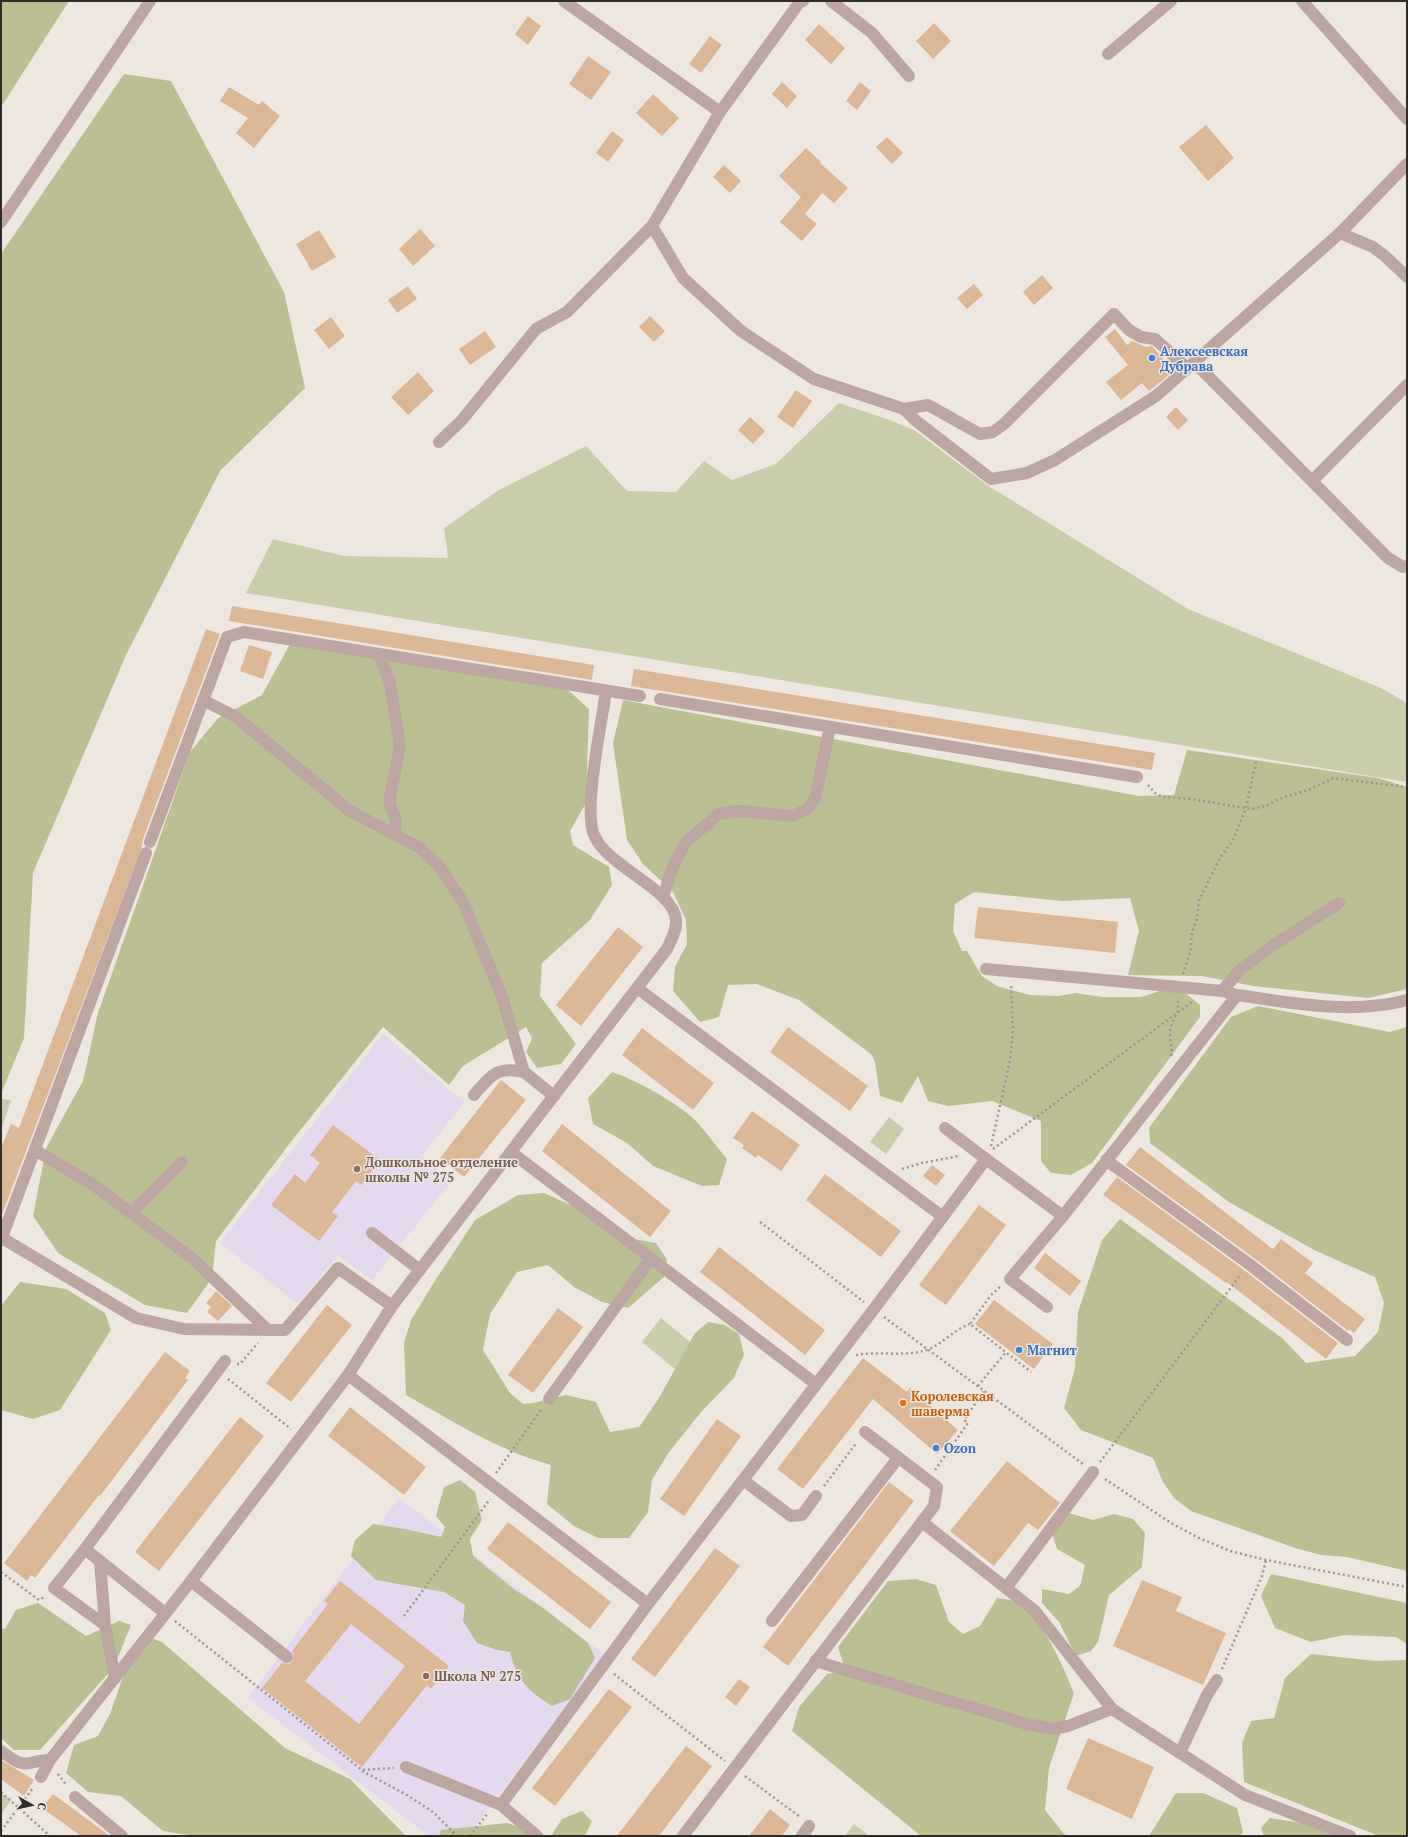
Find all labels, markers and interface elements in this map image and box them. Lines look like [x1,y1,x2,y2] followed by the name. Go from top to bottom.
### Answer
[1160,342,1249,375] place label: Алексеевская Дубрава
[1147,353,1157,363] marker: Алексеевская Дубрава
[365,1153,518,1186] place label: Дошкольное отделение школы № 275
[352,1164,362,1174] marker: Дошкольное отделение школы № 275
[1027,1341,1077,1359] place label: Магнит
[1014,1345,1024,1355] marker: Магнит
[911,1387,994,1420] place label: Королевская шаверма
[898,1398,908,1408] marker: Королевская шаверма
[944,1439,977,1457] place label: Ozon
[931,1443,941,1453] marker: Ozon
[434,1667,521,1685] place label: Школа № 275
[421,1671,431,1681] marker: Школа № 275
[12,1785,52,1825] north arrow
[34,1802,49,1811] text: С

